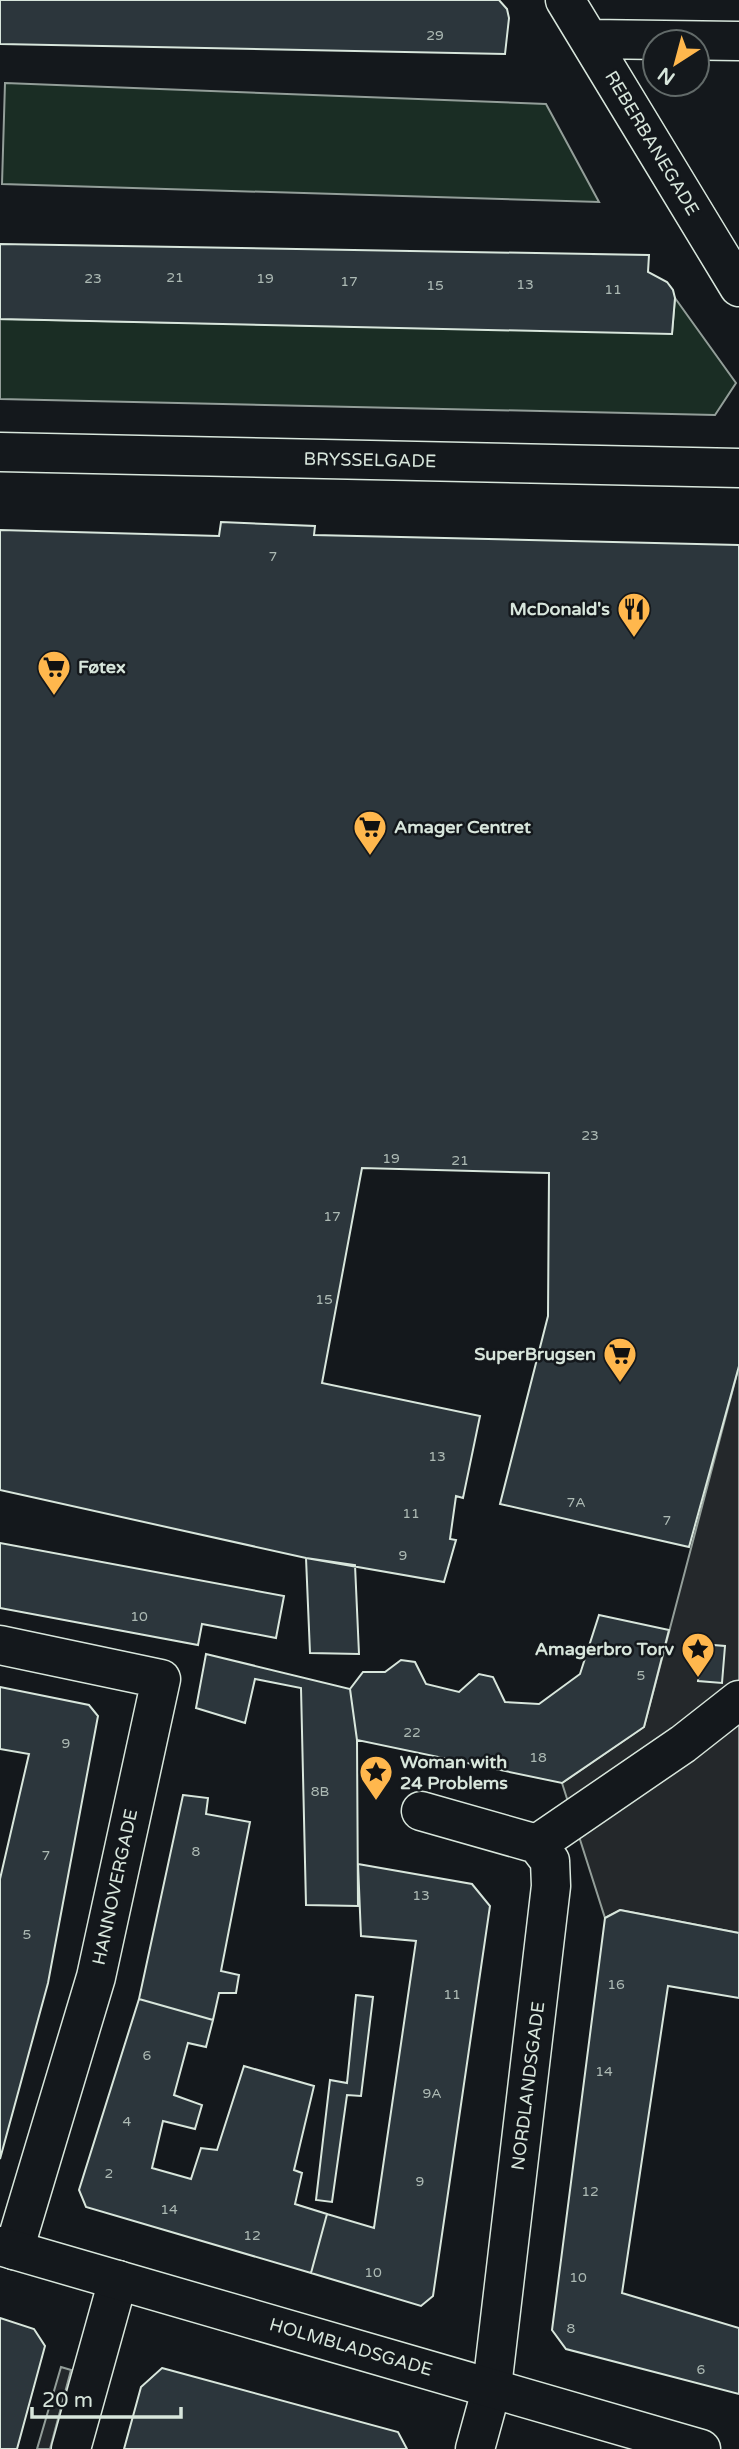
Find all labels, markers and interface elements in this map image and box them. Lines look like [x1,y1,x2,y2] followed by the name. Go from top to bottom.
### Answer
[426,27,444,44] house number: 29
[641,28,711,98] north arrow
[600,67,704,219] street label: REBERBANEGADE
[166,269,184,286] house number: 21
[84,270,102,287] house number: 23
[256,270,274,287] house number: 19
[340,273,358,290] house number: 17
[516,276,534,293] house number: 13
[426,277,444,294] house number: 15
[604,281,622,298] house number: 11
[303,448,437,472] street label: BRYSSELGADE
[269,548,277,565] house number: 7
[615,590,653,639] restaurant icon: McDonald's
[510,598,610,620] place label: McDonald's
[35,648,73,697] supermarket icon: Føtex
[78,656,126,678] place label: Føtex
[351,808,389,857] supermarket icon: Amager Centret
[394,816,531,838] place label: Amager Centret
[581,1127,599,1144] house number: 23
[382,1150,400,1167] house number: 19
[451,1152,469,1169] house number: 21
[323,1208,341,1225] house number: 17
[315,1291,333,1308] house number: 15
[601,1335,639,1384] supermarket icon: SuperBrugsen
[474,1343,596,1365] place label: SuperBrugsen
[428,1448,446,1465] house number: 13
[566,1494,586,1511] house number: 7A
[402,1505,420,1522] house number: 11
[663,1512,671,1529] house number: 7
[399,1547,407,1564] house number: 9
[130,1608,148,1625] house number: 10
[679,1630,717,1679] place icon: Amagerbro Torv
[535,1638,674,1660] place label: Amagerbro Torv
[637,1667,645,1684] house number: 5
[403,1724,421,1741] house number: 22
[62,1735,70,1752] house number: 9
[529,1749,547,1766] house number: 18
[400,1751,508,1794] place label: Woman with 24 Problems
[357,1753,395,1802] place icon: Woman with 24 Problems
[311,1783,329,1800] house number: 8B
[88,1807,142,1967] street label: HANNOVERGADE
[192,1843,201,1860] house number: 8
[42,1847,50,1864] house number: 7
[412,1887,430,1904] house number: 13
[23,1926,31,1943] house number: 5
[607,1976,625,1993] house number: 16
[443,1986,461,2003] house number: 11
[507,2000,549,2172] street label: NORDLANDSGADE
[143,2047,152,2064] house number: 6
[595,2063,613,2080] house number: 14
[422,2085,442,2102] house number: 9A
[123,2113,132,2130] house number: 4
[105,2165,113,2182] house number: 2
[416,2173,424,2190] house number: 9
[581,2183,599,2200] house number: 12
[160,2201,178,2218] house number: 14
[243,2227,261,2244] house number: 12
[364,2264,382,2281] house number: 10
[569,2269,587,2286] house number: 10
[267,2313,435,2381] street label: HOLMBLADSGADE
[567,2320,576,2337] house number: 8
[697,2361,706,2378] house number: 6
[32,2376,180,2420] scale bar
[42,2388,93,2413] text: 20 m

